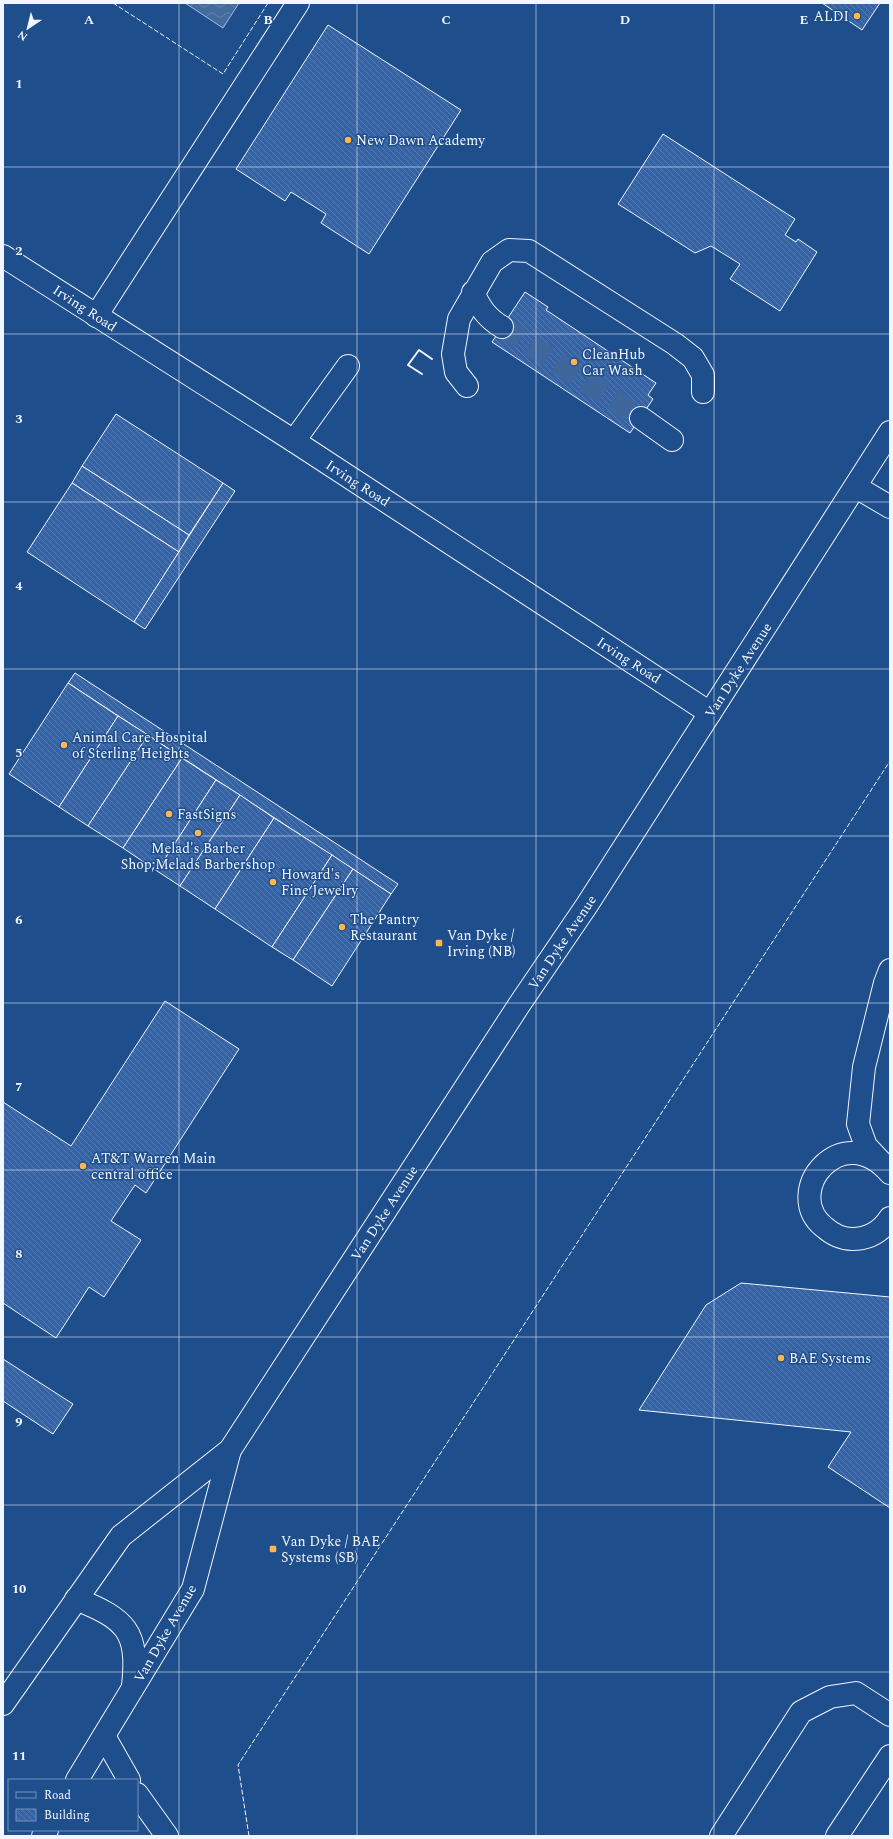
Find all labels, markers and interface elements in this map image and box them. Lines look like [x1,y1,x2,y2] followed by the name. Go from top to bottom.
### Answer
[813,6,849,27] place label: ALDI
[8,8,48,48] north arrow
[84,10,94,30] text: A
[263,10,273,30] text: B
[441,10,451,30] text: C
[620,10,630,30] text: D
[800,10,809,30] text: E
[852,11,862,21] marker: ALDI
[14,26,31,45] text: N
[15,74,23,94] text: 1
[356,130,486,151] place label: New Dawn Academy
[343,135,353,145] marker: New Dawn Academy
[15,241,23,261] text: 2
[48,280,121,337] street label: Irving Road
[582,344,645,381] place label: CleanHub Car Wash
[569,357,579,367] marker: CleanHub Car Wash
[15,409,23,429] text: 3
[321,455,394,512] street label: Irving Road
[15,576,23,596] text: 4
[700,618,777,722] street label: Van Dyke Avenue
[592,632,665,689] street label: Irving Road
[72,727,207,764] place label: Animal Care Hospital of Sterling Heights
[59,740,69,750] marker: Animal Care Hospital of Sterling Heights
[15,743,23,763] text: 5
[177,804,237,825] place label: FastSigns
[164,809,174,819] marker: FastSigns
[193,828,203,838] marker: Melad's Barber Shop;Melads Barbershop
[121,838,275,875] place label: Melad's Barber Shop;Melads Barbershop
[281,864,359,901] place label: Howard's Fine Jewelry
[268,877,278,887] marker: Howard's Fine Jewelry
[523,891,602,994] street label: Van Dyke Avenue
[350,909,420,946] place label: The Pantry Restaurant
[15,910,23,930] text: 6
[337,922,347,932] marker: The Pantry Restaurant
[447,925,516,962] place label: Van Dyke / Irving (NB)
[434,938,444,948] marker: Van Dyke / Irving (NB)
[15,1077,23,1097] text: 7
[91,1148,216,1185] place label: AT&T Warren Main central office
[78,1161,88,1171] marker: AT&T Warren Main central office
[346,1161,423,1265] street label: Van Dyke Avenue
[15,1244,23,1264] text: 8
[789,1348,871,1369] place label: BAE Systems
[776,1353,786,1363] marker: BAE Systems
[15,1412,23,1432] text: 9
[281,1531,380,1568] place label: Van Dyke / BAE Systems (SB)
[268,1544,278,1554] marker: Van Dyke / BAE Systems (SB)
[12,1579,26,1599] text: 10
[129,1580,202,1686] street label: Van Dyke Avenue
[12,1746,26,1766] text: 11
[8,1779,138,1831] legend
[44,1786,71,1805] text: Road
[44,1806,90,1825] text: Building

